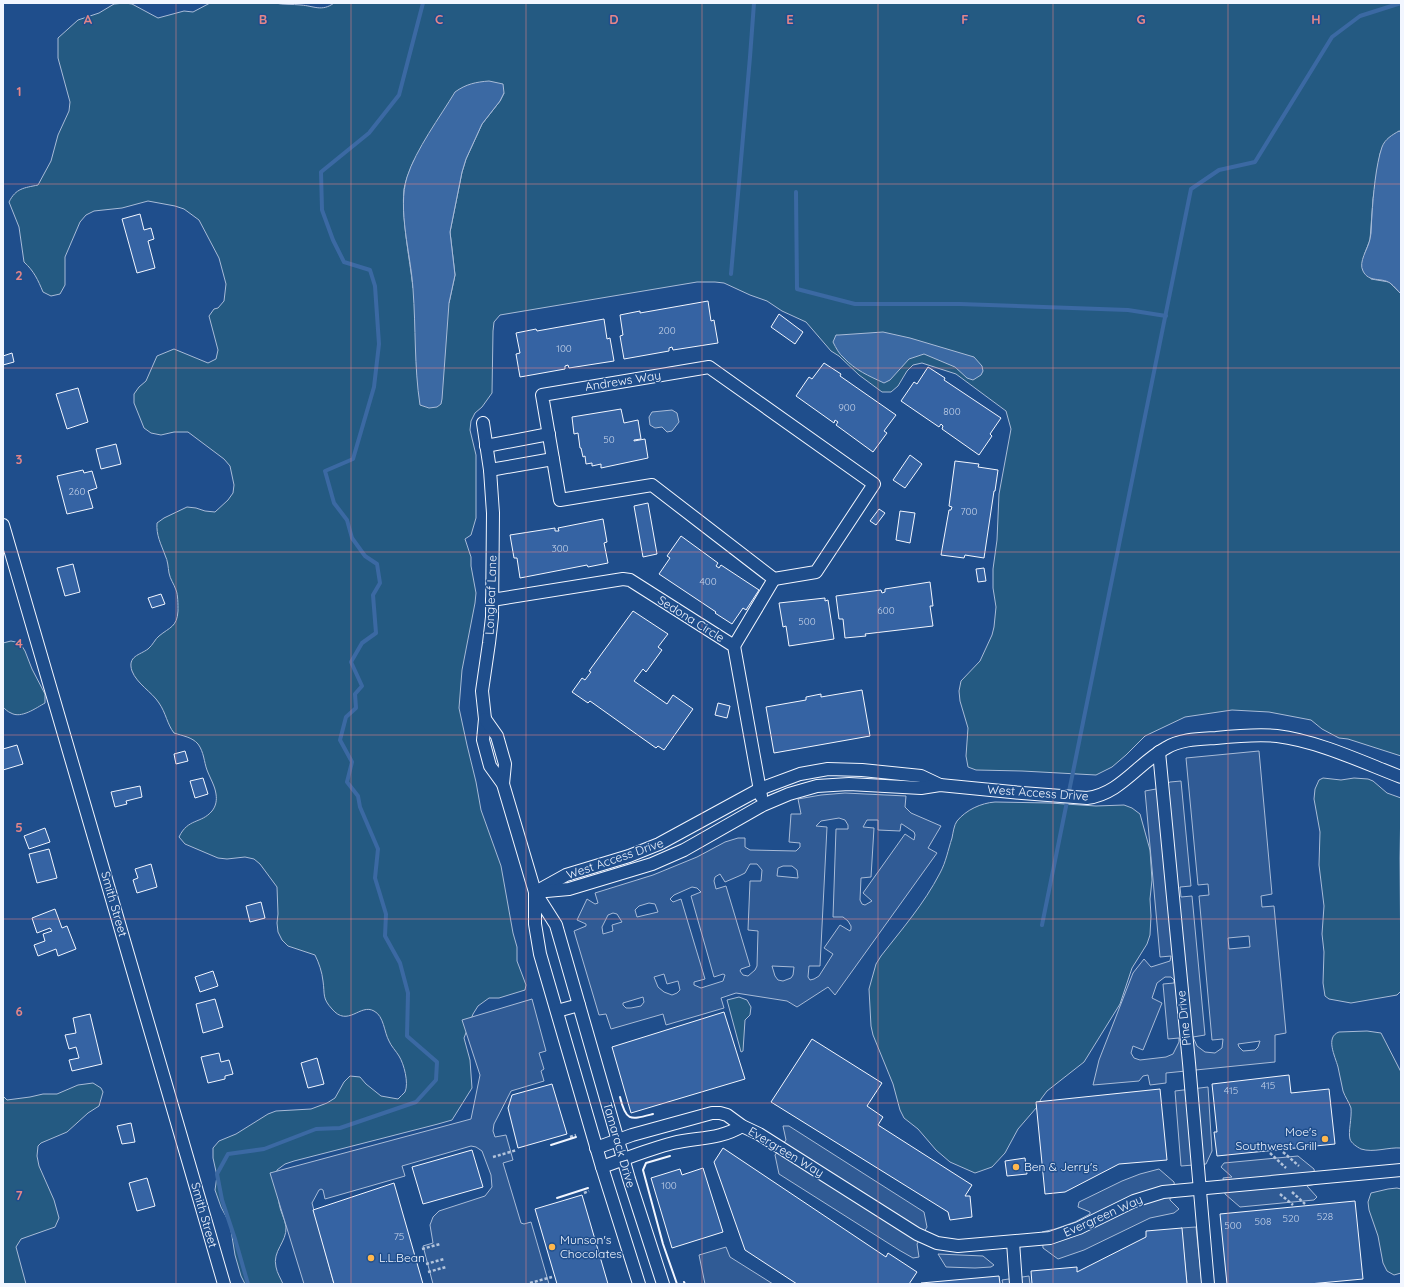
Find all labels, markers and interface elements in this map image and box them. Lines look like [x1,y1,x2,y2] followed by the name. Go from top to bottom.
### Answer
[84,11,93,27] text: A
[259,11,267,27] text: B
[435,11,443,27] text: C
[609,11,619,27] text: D
[786,11,794,27] text: E
[961,11,969,27] text: F
[1136,11,1146,27] text: G
[1311,11,1321,27] text: H
[16,83,22,99] text: 1
[15,267,23,283] text: 2
[658,324,676,337] house number: 200
[556,342,572,355] house number: 100
[584,367,662,394] street label: Andrews Way
[838,401,856,414] house number: 900
[943,405,961,418] house number: 800
[603,433,615,446] house number: 50
[16,451,23,467] text: 3
[69,485,85,498] house number: 260
[960,505,978,518] house number: 700
[551,542,569,555] house number: 300
[482,555,499,635] street label: Longleaf Lane
[699,575,717,588] house number: 400
[655,592,728,645] street label: Sedona Circle
[877,604,895,617] house number: 600
[798,615,816,628] house number: 500
[15,635,23,651] text: 4
[987,781,1089,804] street label: West Access Drive
[15,819,23,835] text: 5
[564,835,665,882] street label: West Access Drive
[98,869,131,938] street label: Smith Street
[1173,989,1194,1046] street label: Pine Drive
[15,1003,23,1019] text: 6
[1261,1079,1275,1092] house number: 415
[1224,1084,1238,1097] house number: 415
[600,1100,639,1189] street label: Tamarack Drive
[746,1123,827,1180] street label: Evergreen Way
[1235,1124,1317,1153] place label: Moe's Southwest Grill
[1320,1134,1330,1144] marker: Moe's Southwest Grill
[1024,1159,1098,1174] place label: Ben & Jerry's
[1011,1162,1021,1172] marker: Ben & Jerry's
[661,1179,677,1192] house number: 100
[188,1180,221,1249] street label: Smith Street
[15,1187,23,1203] text: 7
[1061,1191,1145,1240] street label: Evergreen Way
[1317,1210,1333,1223] house number: 528
[1283,1212,1300,1225] house number: 520
[1255,1215,1271,1228] house number: 508
[1224,1219,1242,1232] house number: 500
[394,1230,404,1243] house number: 75
[560,1232,622,1261] place label: Munson's Chocolates
[547,1242,557,1252] marker: Munson's Chocolates
[379,1250,425,1265] place label: L.L.Bean
[366,1253,376,1263] marker: L.L.Bean

